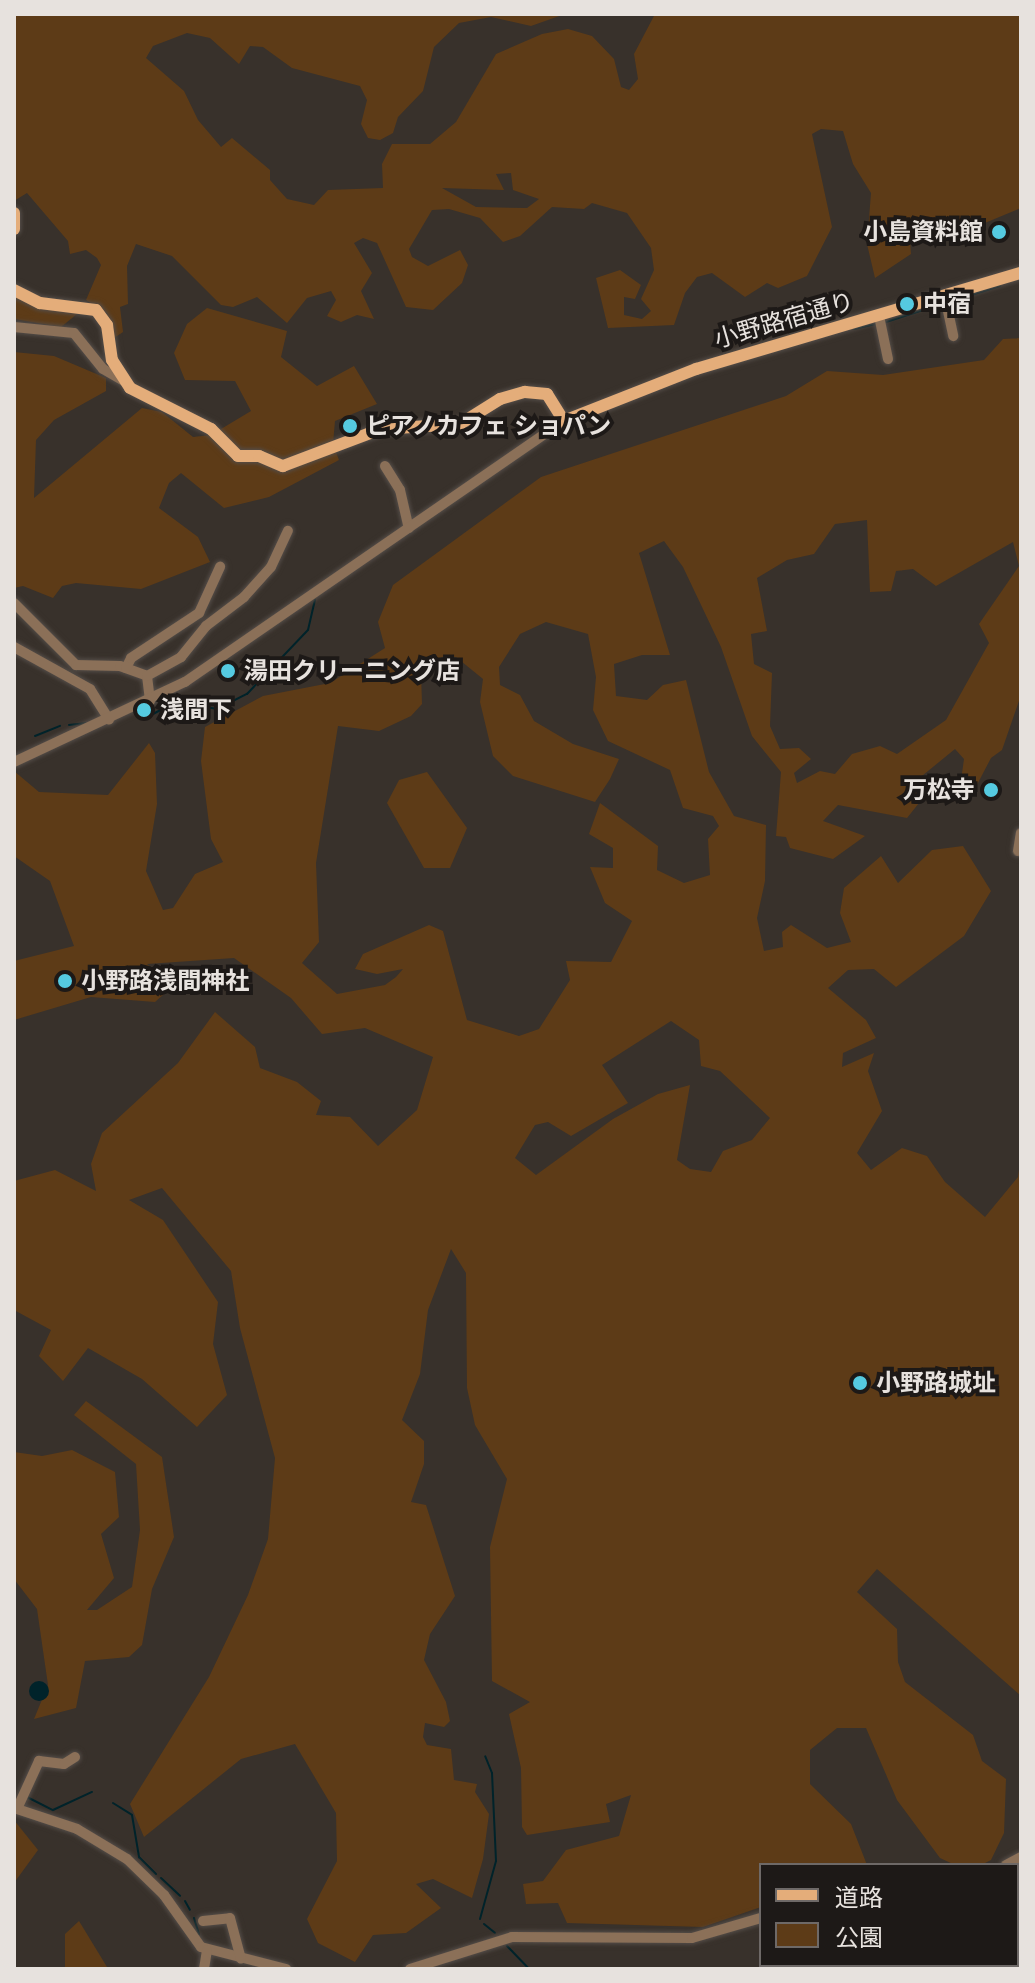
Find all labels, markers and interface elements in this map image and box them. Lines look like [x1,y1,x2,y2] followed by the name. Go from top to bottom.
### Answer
[863,218,983,246] place label: 小島資料館
[990,223,1008,241] marker: 小島資料館
[711,286,857,354] street label: 小野路宿通り
[923,290,971,318] place label: 中宿
[898,295,916,313] marker: 中宿
[366,412,612,440] place label: ピアノカフェ ショパン
[341,417,359,435] marker: ピアノカフェ ショパン
[244,657,460,685] place label: 湯田クリーニング店
[219,662,237,680] marker: 湯田クリーニング店
[160,696,232,724] place label: 浅間下
[135,701,153,719] marker: 浅間下
[903,776,975,804] place label: 万松寺
[982,781,1000,799] marker: 万松寺
[81,967,249,995] place label: 小野路浅間神社
[56,972,74,990] marker: 小野路浅間神社
[876,1369,996,1397] place label: 小野路城址
[851,1374,869,1392] marker: 小野路城址
[759,1863,1019,1967] legend
[835,1882,883,1913] text: 道路
[835,1922,883,1953] text: 公園

